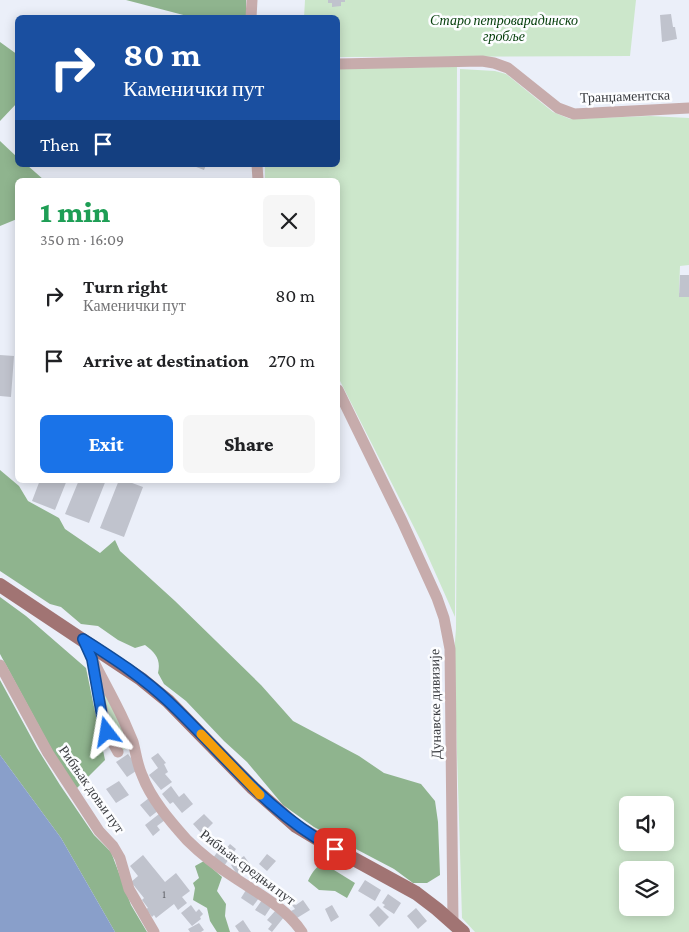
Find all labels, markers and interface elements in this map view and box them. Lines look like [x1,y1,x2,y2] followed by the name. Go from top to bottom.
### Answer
[430,12,578,44] park label: Старо петроварадинско гробље
[40,35,105,100] icon: right
[123,35,201,74] text: 80 m
[123,76,264,101] text: Каменички пут
[580,86,671,106] street label: Транџаментска
[89,130,117,158] icon: arrive
[40,134,79,155] text: Then
[40,195,110,228] text: 1 min
[263,195,315,247] button: close
[40,231,124,248] text: 350 m · 16:09
[83,276,168,297] text: Turn right
[40,282,68,310] icon: right
[275,285,315,306] text: 80 m
[83,297,186,314] text: Каменички пут
[40,347,68,375] icon: arrive
[83,350,249,371] text: Arrive at destination
[268,350,315,371] text: 270 m
[40,415,173,473] button: Exit
[183,415,315,473] button: Share
[426,649,444,759] street label: Дунавске дивизије
[80,705,132,757] position arrow
[56,742,128,836] street label: Рибњак доњи пут
[619,796,674,916] map controls
[619,796,674,851] button: sound
[197,826,299,908] street label: Рибњак средњи пут
[314,828,356,870] pin
[321,835,349,863] icon: arrive
[619,861,674,916] button: layers
[162,888,166,900] house number: 1

